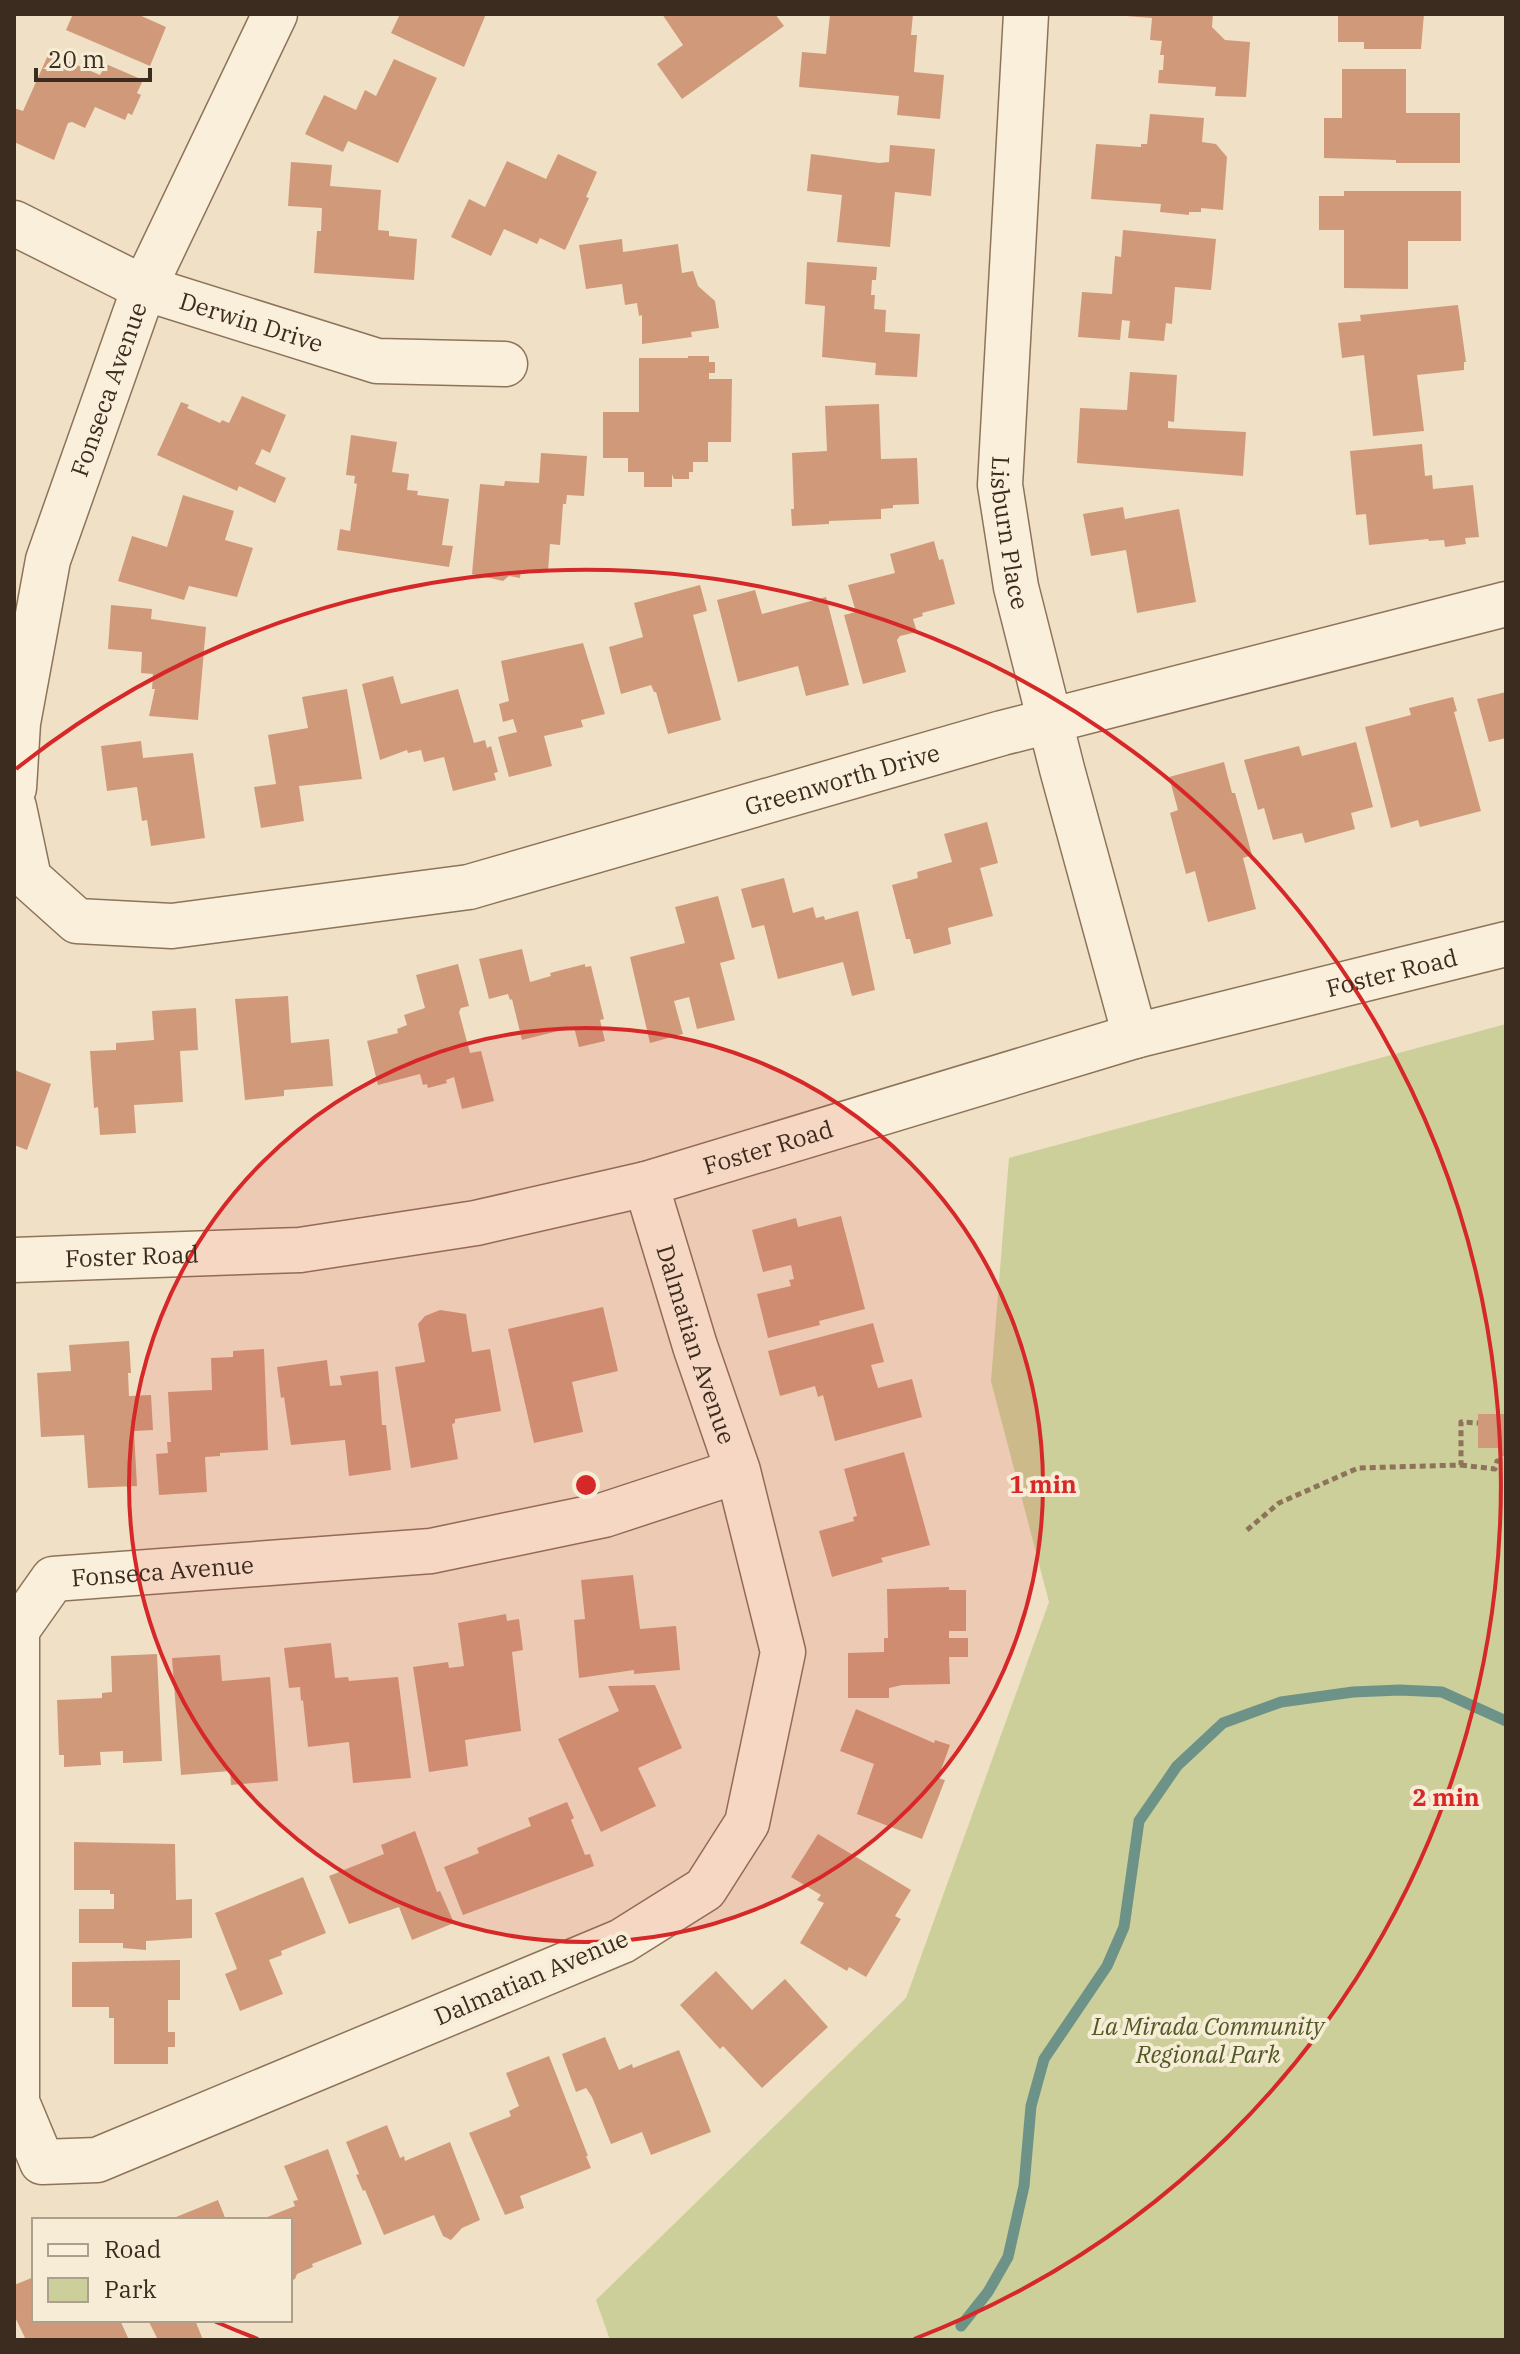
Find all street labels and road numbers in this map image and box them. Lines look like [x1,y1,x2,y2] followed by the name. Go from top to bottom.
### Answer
[176,284,327,359] street label: Derwin Drive
[63,298,154,481] street label: Fonseca Avenue
[984,455,1037,613] street label: Lisburn Place
[741,736,943,823] street label: Greenworth Drive
[1323,941,1461,1004] street label: Foster Road
[699,1112,837,1182] street label: Foster Road
[64,1238,199,1274] street label: Foster Road
[649,1241,743,1448] street label: Dalmatian Avenue
[70,1548,255,1594] street label: Fonseca Avenue
[429,1922,633,2032] street label: Dalmatian Avenue

